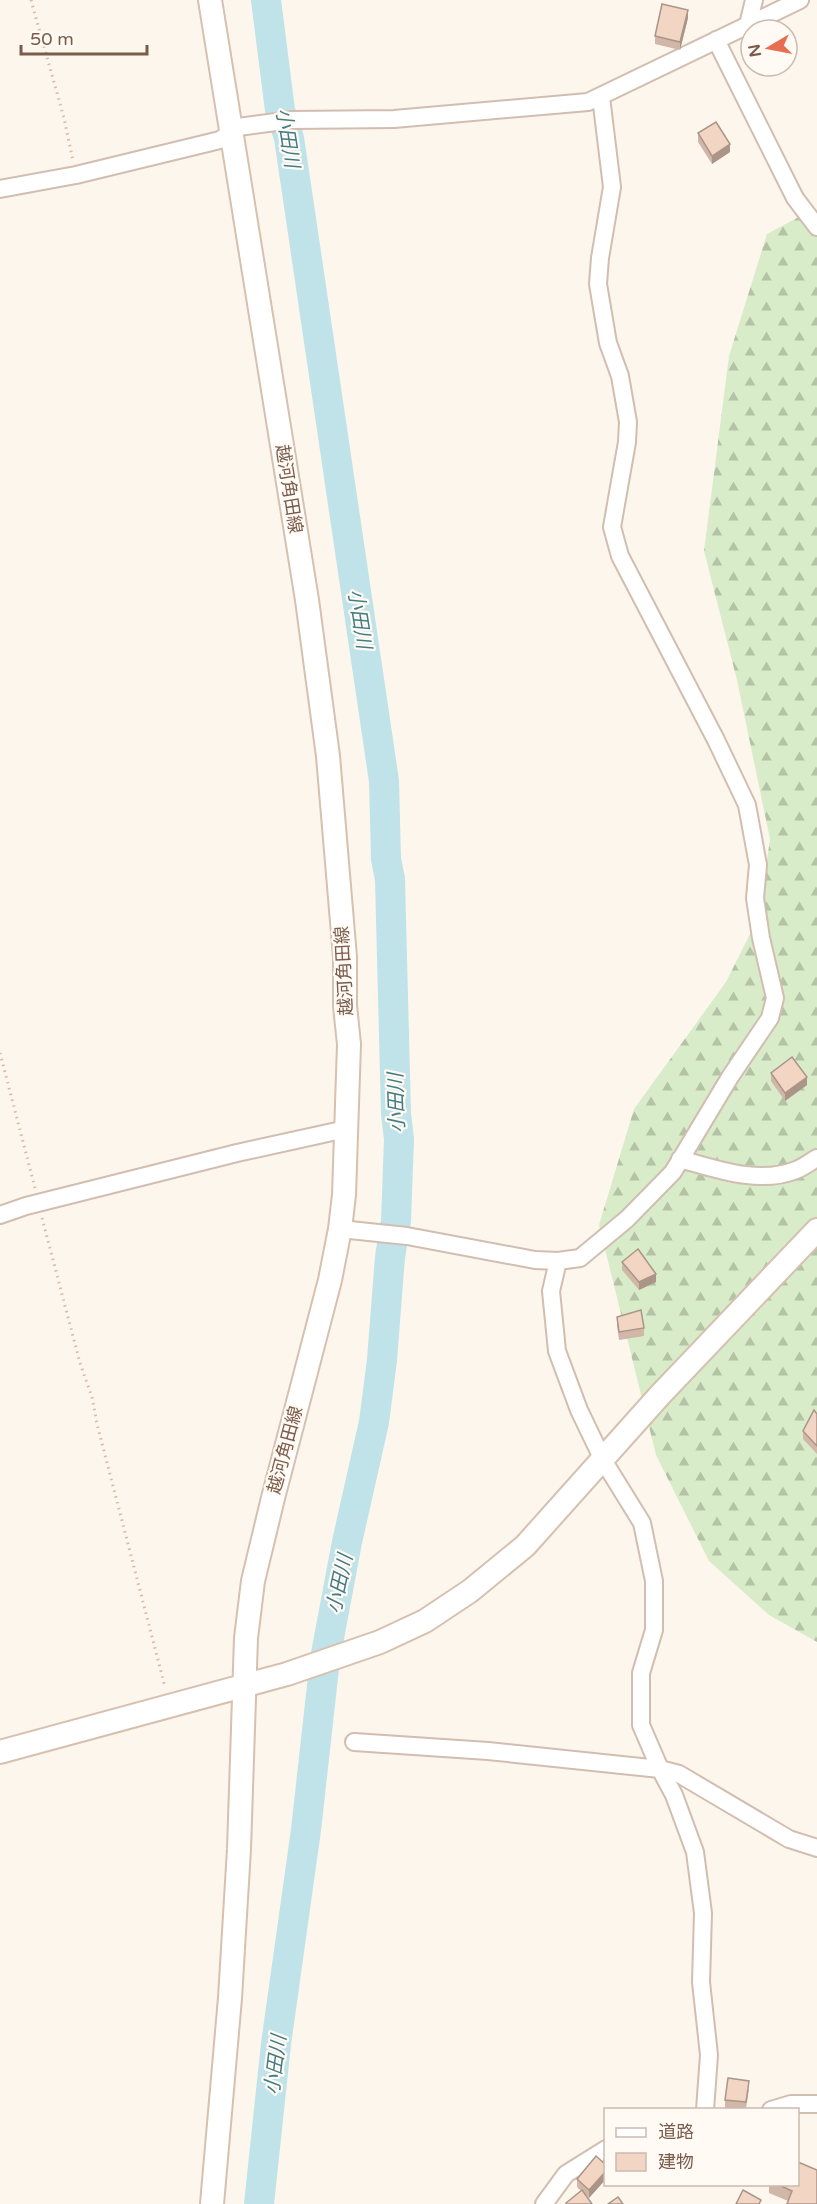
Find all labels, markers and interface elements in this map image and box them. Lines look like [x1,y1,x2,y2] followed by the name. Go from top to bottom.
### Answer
[21,18,147,56] scale bar
[739,18,799,78] north arrow
[30,28,74,50] text: 50 m
[744,42,766,58] text: N
[270,106,304,171] water label: 小田川
[271,443,307,535] street label: 越河角田線
[342,587,376,652] water label: 小田川
[331,925,357,1017] street label: 越河角田線
[384,1071,410,1133] water label: 小田川
[263,1404,307,1496] street label: 越河角田線
[322,1550,358,1616] water label: 小田川
[260,2032,292,2096] water label: 小田川
[604,2108,799,2186] legend
[658,2121,694,2143] text: 道路
[658,2151,694,2173] text: 建物

